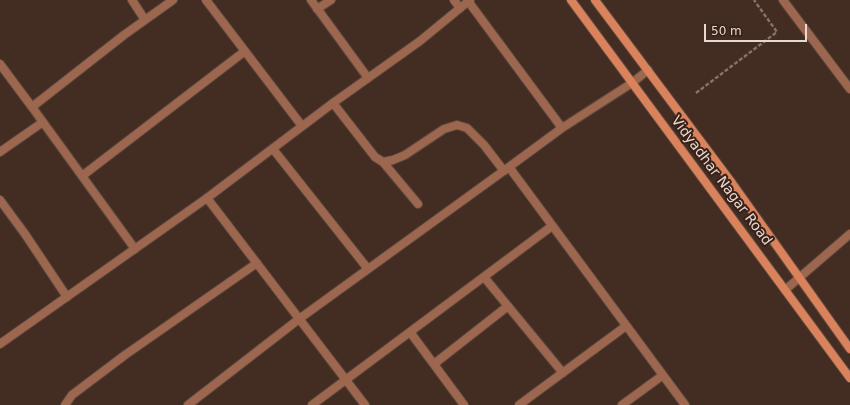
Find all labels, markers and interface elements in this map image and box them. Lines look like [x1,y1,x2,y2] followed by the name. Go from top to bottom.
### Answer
[706,16,809,42] scale bar
[711,24,742,38] text: 50 m
[667,113,775,249] street label: Vidyadhar Nagar Road

